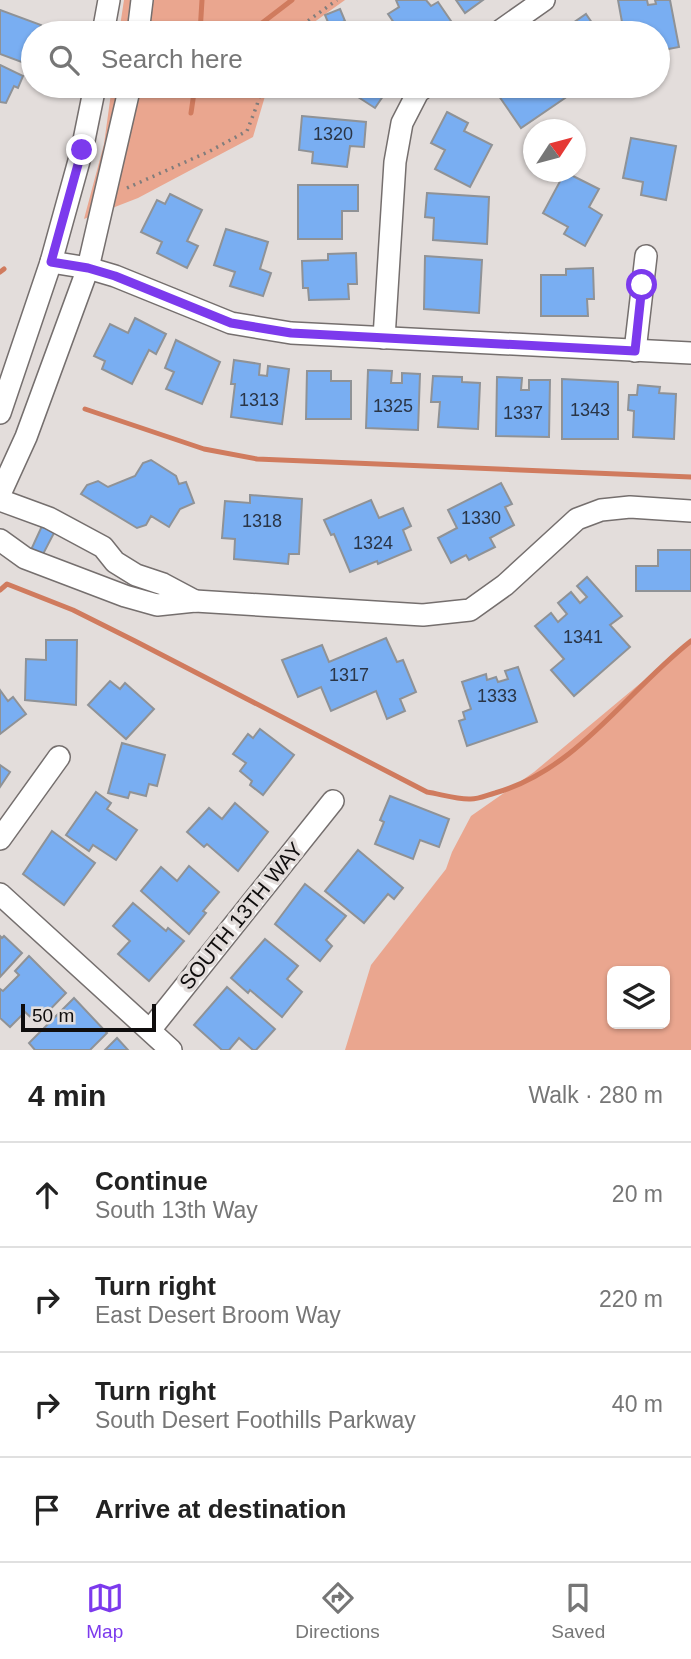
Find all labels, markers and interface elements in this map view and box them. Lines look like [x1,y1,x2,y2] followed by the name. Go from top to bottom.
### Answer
[21,21,670,98] search box
[45,41,83,79] icon: search
[101,44,243,74] text: Search here
[523,119,586,182] north arrow
[313,124,353,144] house number: 1320
[66,134,97,165] route end
[626,269,657,300] route start
[239,390,279,410] house number: 1313
[373,396,413,416] house number: 1325
[570,400,610,420] house number: 1343
[503,403,543,423] house number: 1337
[461,508,501,528] house number: 1330
[242,511,282,531] house number: 1318
[353,533,393,553] house number: 1324
[563,627,603,647] house number: 1341
[329,665,369,685] house number: 1317
[477,686,517,706] house number: 1333
[174,838,307,994] street label: SOUTH 13TH WAY
[607,966,670,1029] map controls
[607,966,670,1029] button: layers
[21,1001,156,1033] scale bar
[32,1005,74,1026] text: 50 m
[28,1079,106,1112] text: 4 min
[528,1082,663,1108] text: Walk · 280 m
[95,1166,208,1196] text: Continue
[28,1176,66,1214] icon: ahead
[612,1181,663,1207] text: 20 m
[95,1197,258,1223] text: South 13th Way
[95,1271,216,1301] text: Turn right
[28,1281,66,1319] icon: right
[599,1286,663,1312] text: 220 m
[95,1302,341,1328] text: East Desert Broom Way
[95,1376,216,1406] text: Turn right
[28,1386,66,1424] icon: right
[612,1391,663,1417] text: 40 m
[95,1407,416,1433] text: South Desert Foothills Parkway
[28,1491,66,1529] icon: arrive
[95,1494,346,1524] text: Arrive at destination
[86,1579,124,1643] tab: Map
[295,1579,380,1643] tab: Directions
[551,1579,605,1643] tab: Saved

